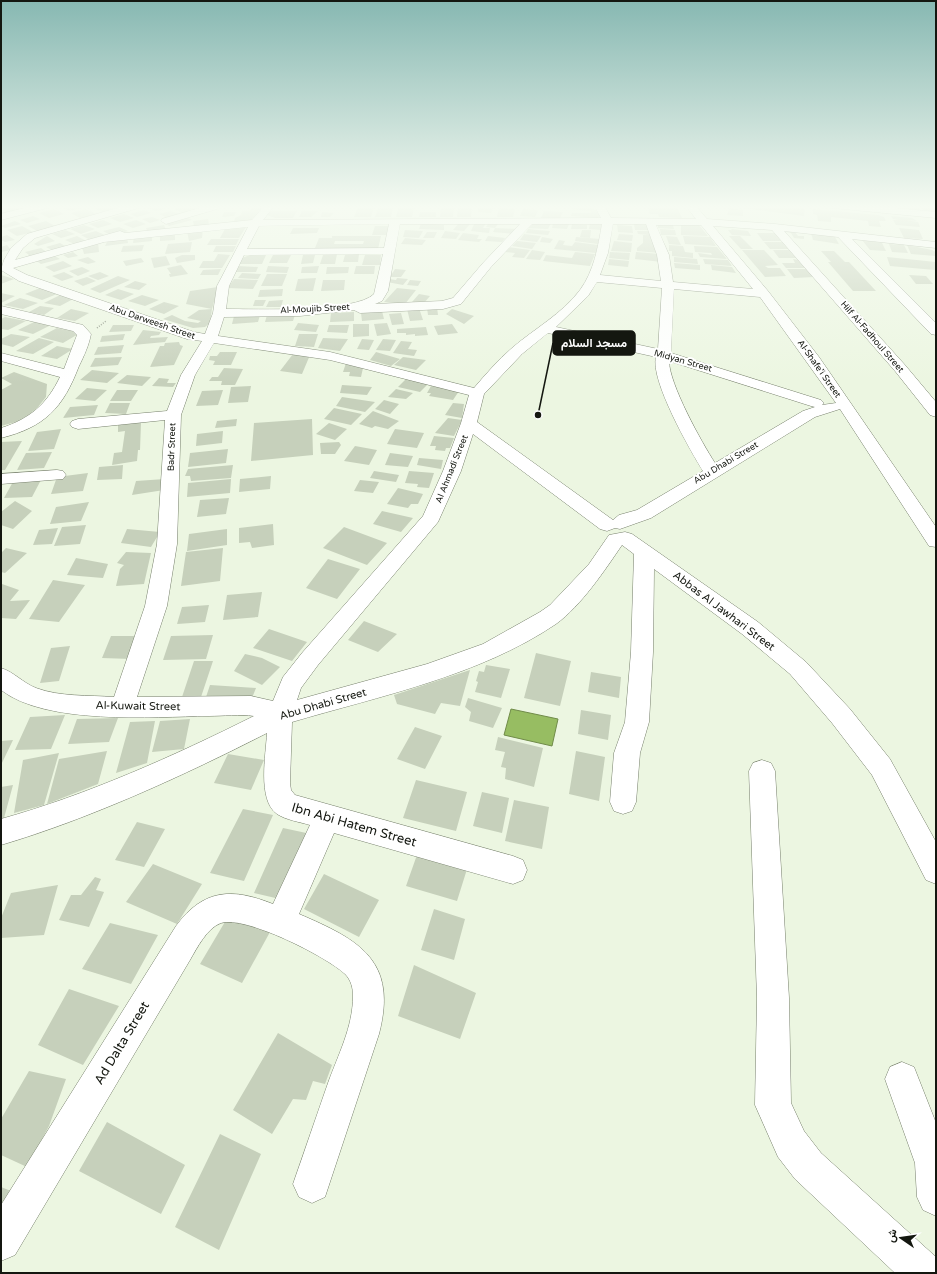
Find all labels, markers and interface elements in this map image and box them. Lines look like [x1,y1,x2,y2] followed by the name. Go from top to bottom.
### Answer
[838,299,906,375] street label: Hilf Al-Fadhoul Street
[107,302,197,342] street label: Abu Darweesh Street
[280,302,351,316] street label: Al-Moujib Street
[553,331,635,355] callout: مسجد السلام
[561,336,627,351] text: مسجد السلام
[795,338,843,401] street label: Al-Shafe'i Street
[653,347,714,375] street label: Midyan Street
[166,422,178,471] street label: Badr Street
[433,433,471,505] street label: Al Ahmadi Street
[692,439,761,487] street label: Abu Dhabi Street
[671,568,777,654] street label: Abbas Al Jawhari Street
[278,685,368,723] street label: Abu Dhabi Street
[95,699,181,713] street label: Al-Kuwait Street
[290,800,418,851] street label: Ibn Abi Hatem Street
[91,999,153,1087] street label: Ad Dalta Street
[881,1218,921,1258] north arrow
[884,1228,900,1244] text: ش

